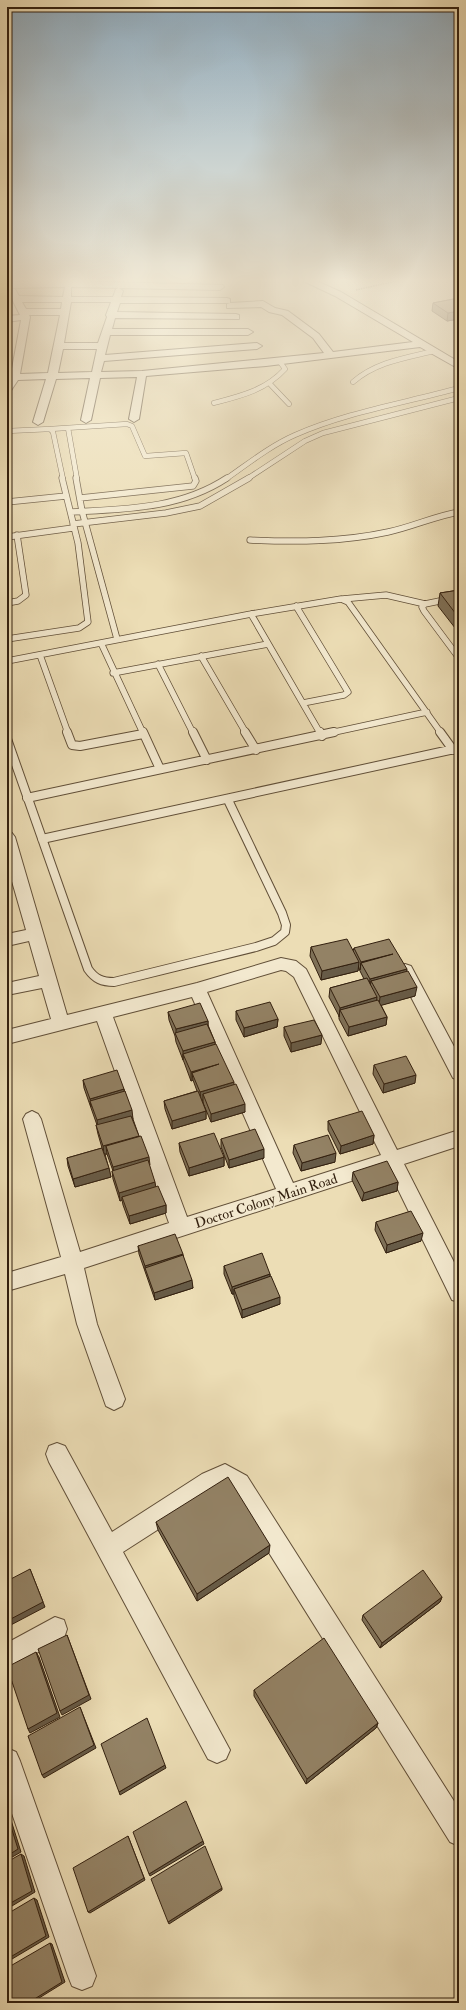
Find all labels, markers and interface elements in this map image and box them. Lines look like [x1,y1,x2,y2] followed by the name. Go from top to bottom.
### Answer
[193,1170,340,1233] street label: Doctor Colony Main Road

